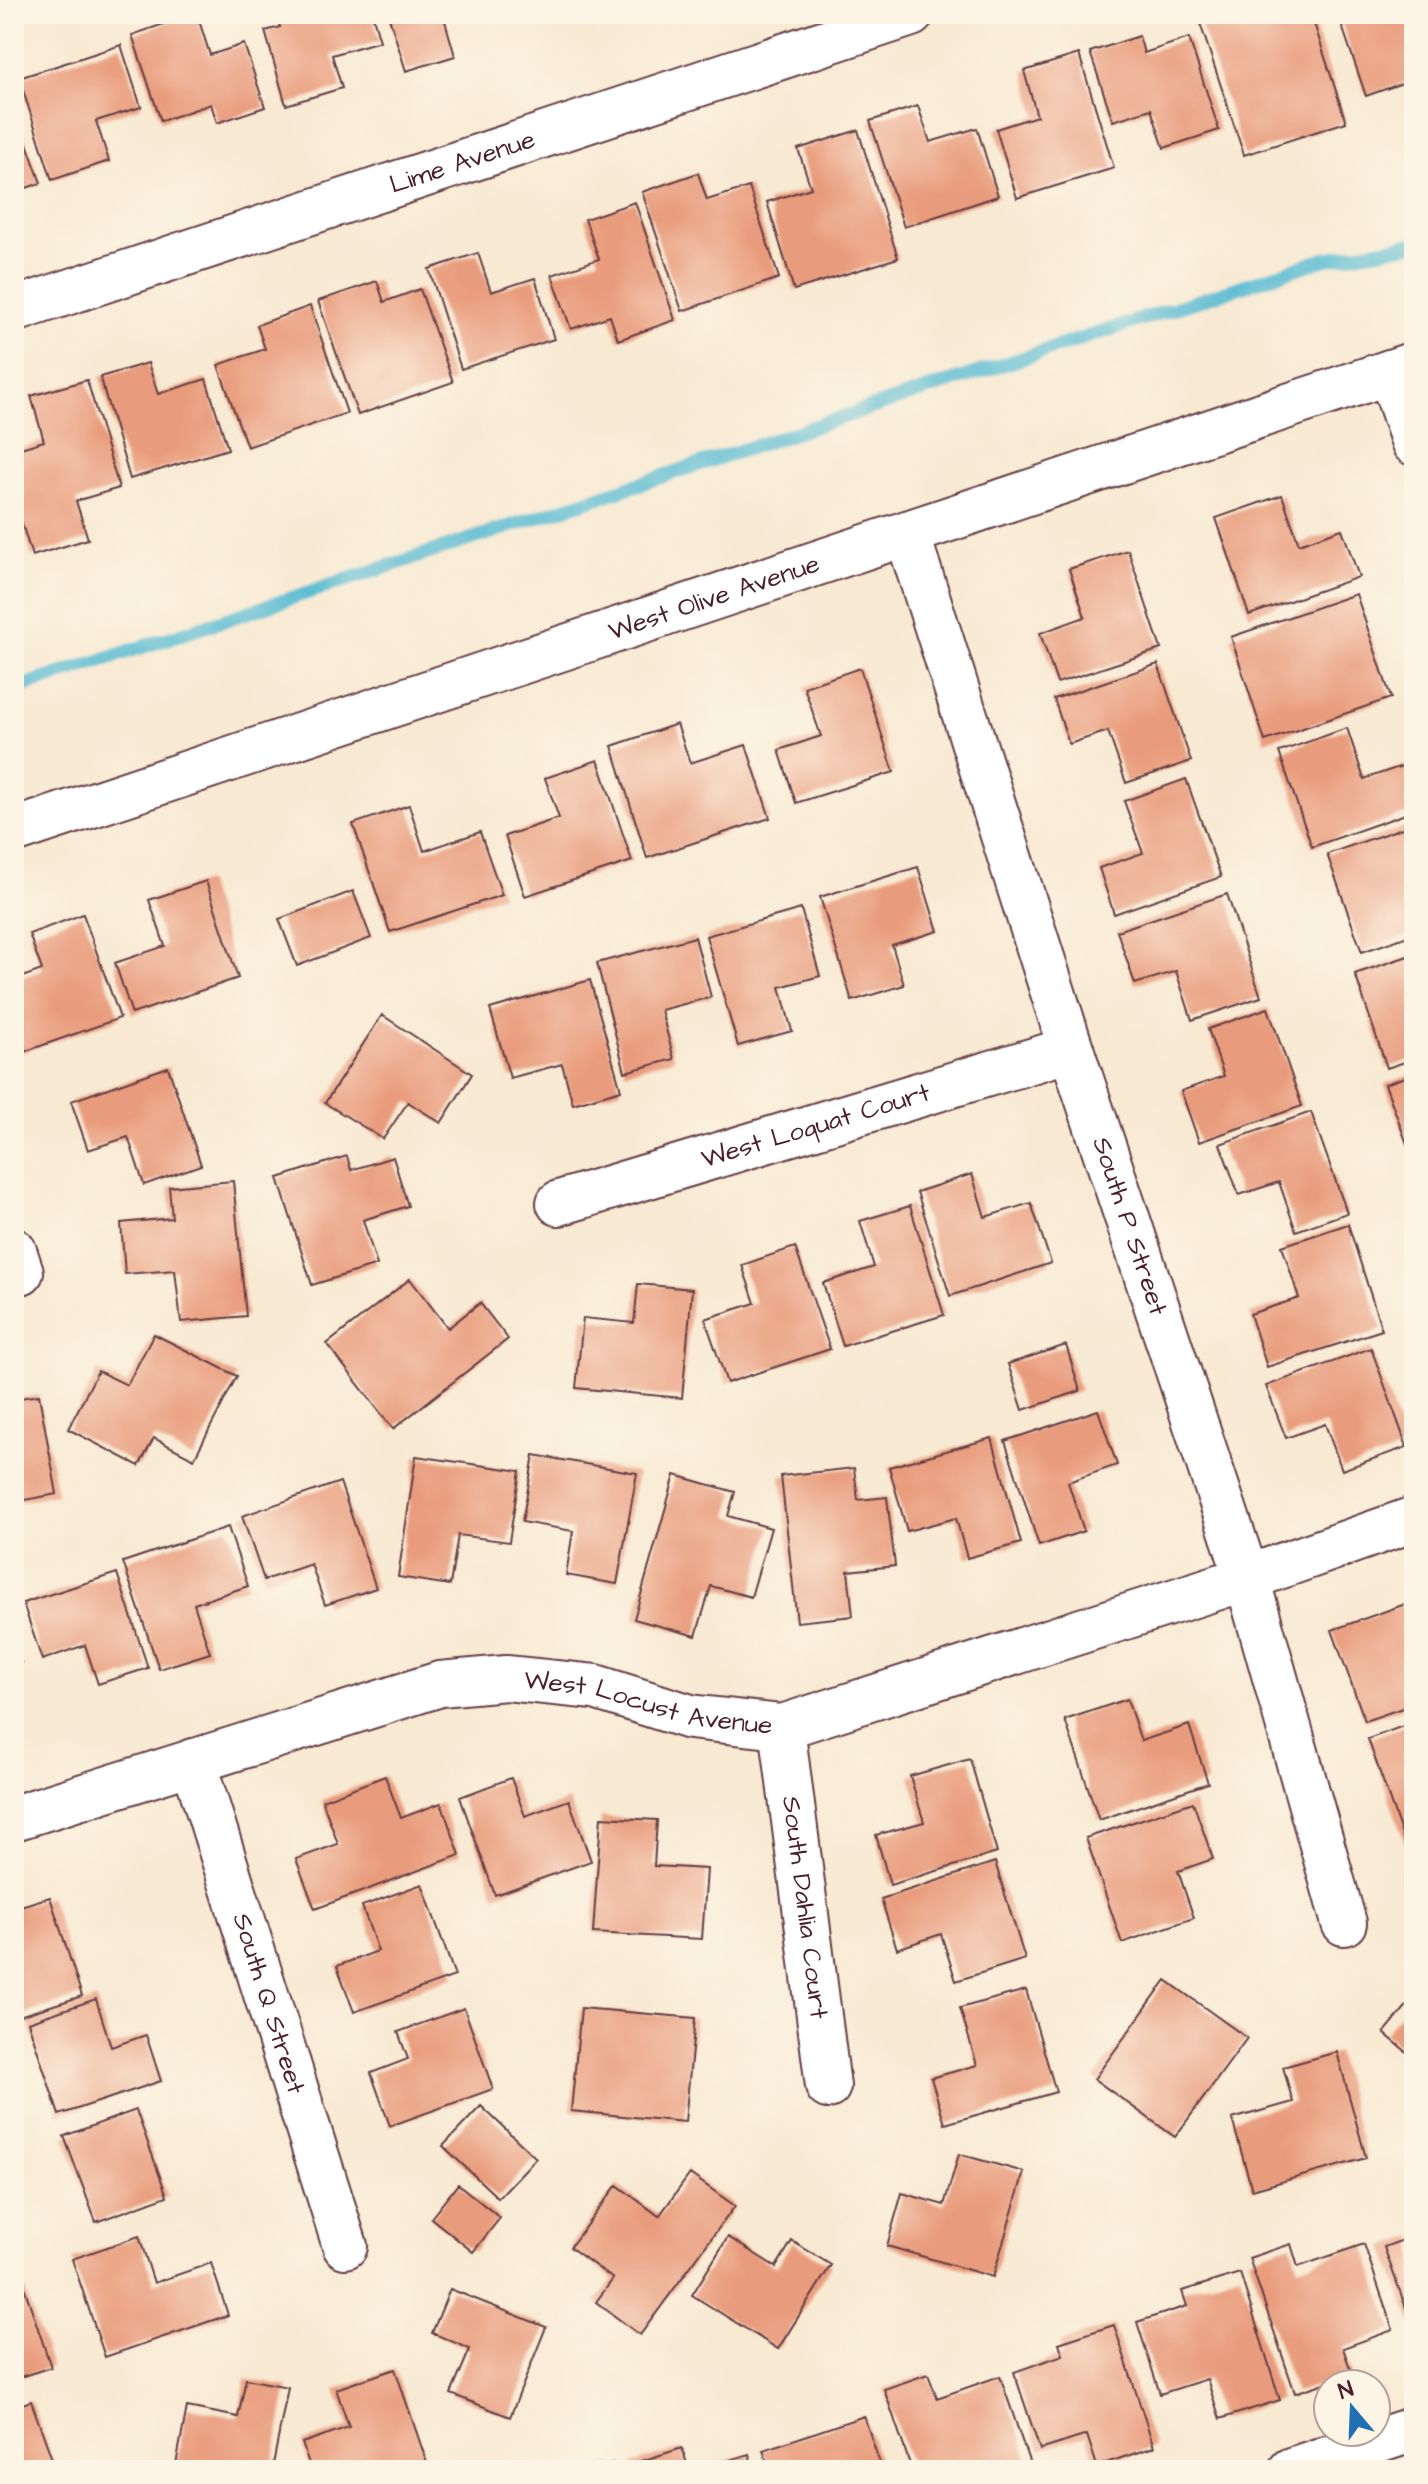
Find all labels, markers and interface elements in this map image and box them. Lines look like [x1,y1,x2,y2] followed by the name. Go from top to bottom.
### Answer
[385,121,540,203] street label: Lime Avenue
[604,546,824,649] street label: West Olive Avenue
[697,1074,935,1177] street label: West Loquat Court
[1084,1132,1176,1320] street label: South P Street
[523,1662,774,1744] street label: West Locust Avenue
[773,1794,837,2021] street label: South Dahlia Court
[224,1908,314,2099] street label: South Q Street
[1312,2368,1392,2448] north arrow
[1334,2374,1358,2407] text: N

